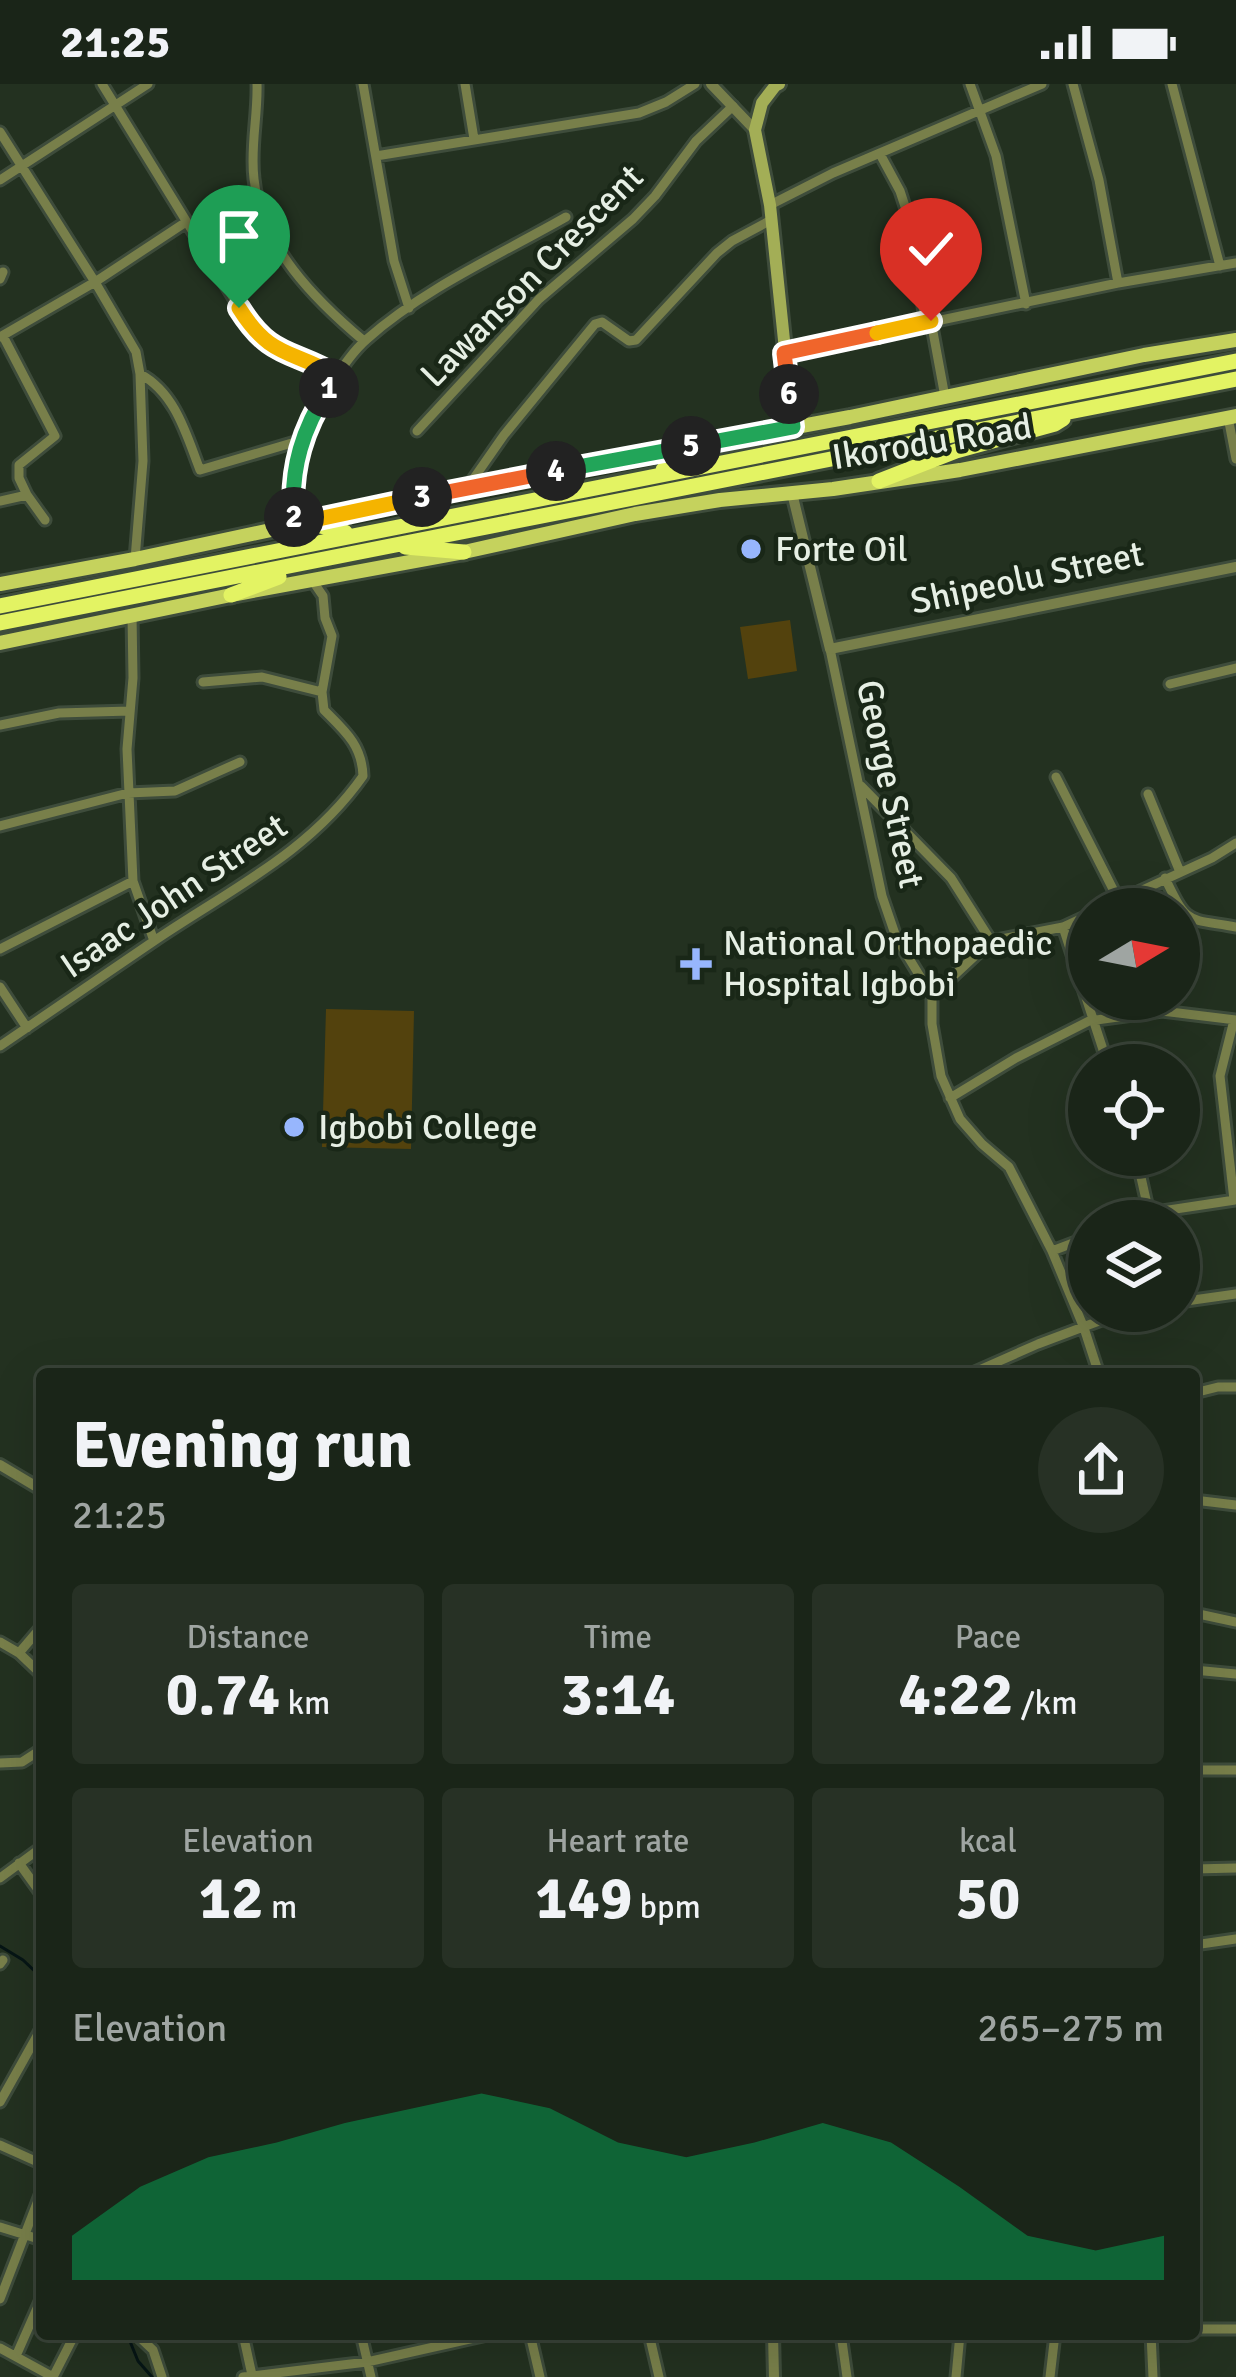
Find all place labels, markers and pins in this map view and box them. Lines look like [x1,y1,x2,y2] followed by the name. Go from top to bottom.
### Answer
[188,185,290,308] pin
[880,198,982,321] pin
[299,358,359,418] pin: 1
[759,364,819,424] pin: 6
[661,416,721,476] pin: 5
[526,441,586,501] pin: 4
[392,467,452,527] pin: 3
[264,487,324,547] pin: 2
[775,527,908,572] place label: Forte Oil
[738,536,764,562] marker: Forte Oil
[723,921,1053,1007] place label: National Orthopaedic Hospital Igbobi
[680,948,712,980] marker: National Orthopaedic Hospital Igbobi
[318,1105,538,1150] place label: Igbobi College
[281,1114,307,1140] marker: Igbobi College

